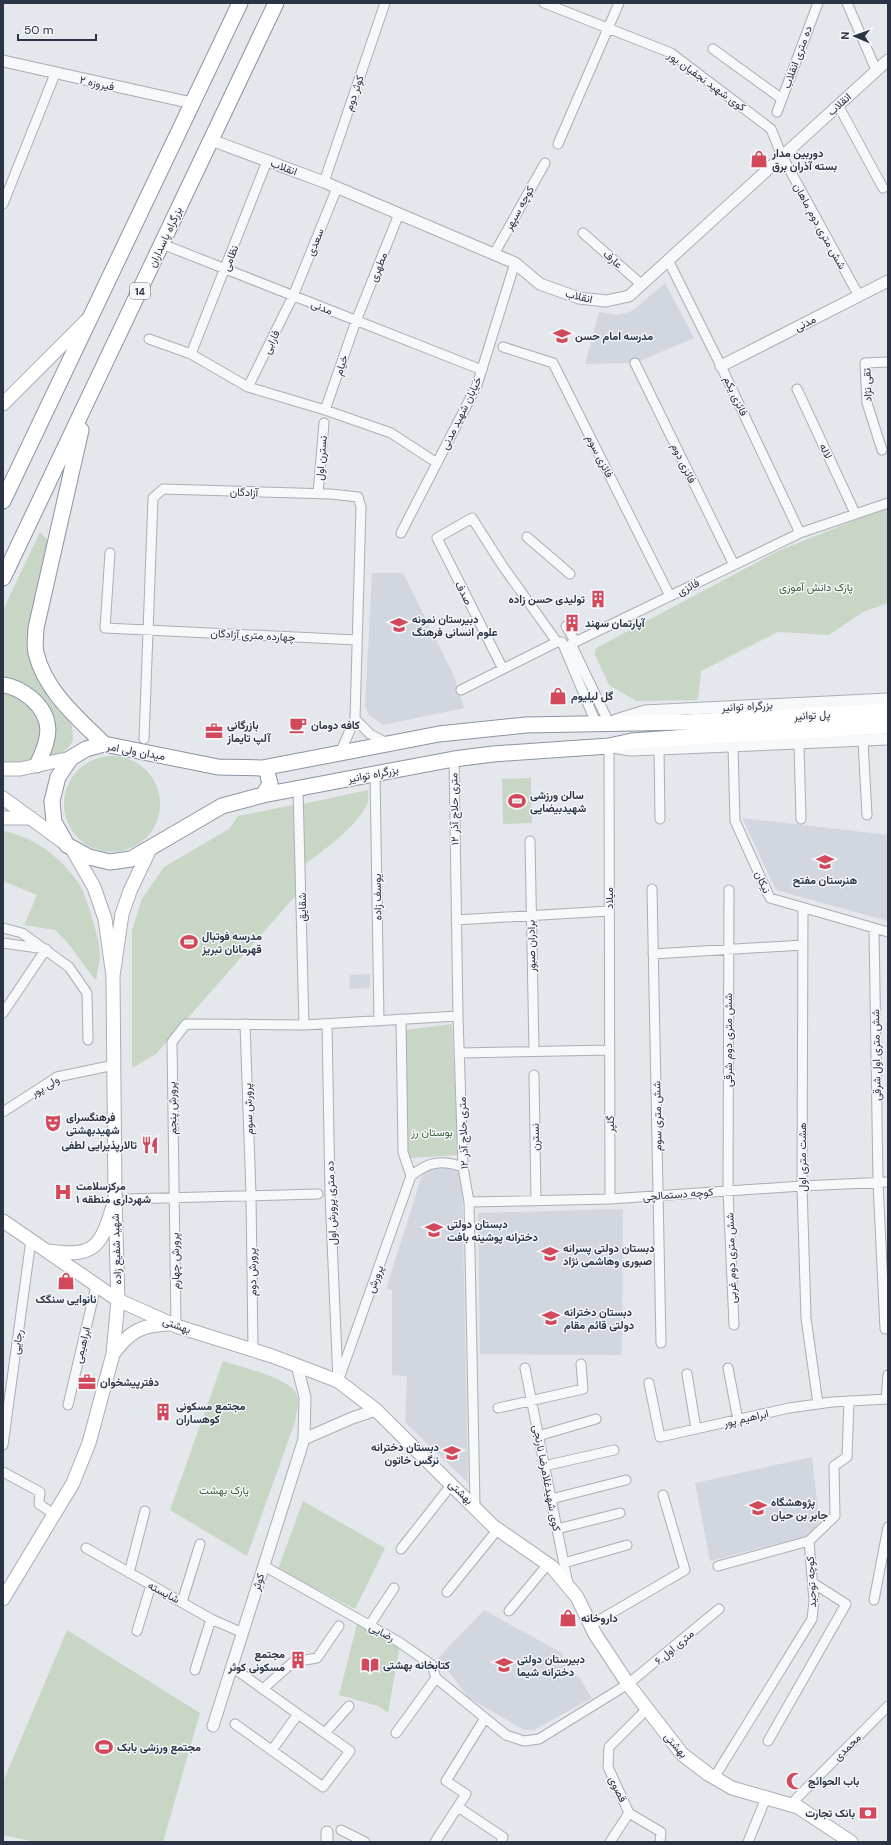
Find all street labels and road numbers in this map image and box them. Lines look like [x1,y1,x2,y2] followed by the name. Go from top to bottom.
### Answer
[779,24,815,90] street label: ده متری انقلاب
[664,47,749,115] street label: کوی شهید نجفیان پور
[78,73,116,93] street label: فیروزه ٢
[341,73,368,113] street label: کوثر دوم
[824,90,854,118] street label: انقلاب
[269,156,299,178] street label: انقلاب
[790,181,850,272] street label: شش متری دوم ماهان
[501,183,538,234] street label: کوچه سپهر
[145,204,186,270] street label: بزرگراه پاسداران
[303,226,327,258] street label: سعدی
[219,243,241,273] street label: نظامی
[600,247,626,271] street label: عارف
[366,250,390,284] street label: مطهری
[130,283,150,299] road number: 14
[564,286,594,306] street label: انقلاب
[309,296,335,318] street label: مدنی
[792,312,818,334] street label: مدنی
[259,328,283,356] street label: فارابی
[331,353,352,377] street label: خیام
[859,367,875,402] street label: تقی نژاد
[437,374,485,452] street label: خیابان شهید مدنی
[720,374,751,419] street label: فائزی یکم
[582,432,617,480] street label: فائزی سوم
[312,435,330,481] street label: نسترن اول
[667,441,700,486] street label: فائزی دوم
[816,441,836,461] street label: لاله
[230,485,260,500] street label: آزادگان
[674,575,702,599] street label: فائزی
[452,579,476,607] street label: صدف
[210,626,296,645] street label: چهارده متری آزادگان
[720,698,773,714] street label: بزرگراه توانیر
[792,707,831,724] street label: پل توانیر
[105,739,167,763] street label: میدان ولى امر
[345,762,400,786] street label: بزرگراه توانیر
[446,773,463,845] street label: ۱۲ متری حلاج آذر
[752,869,774,895] street label: نیکان
[370,874,384,920] street label: یوسف زاده
[602,887,616,909] street label: میلاد
[295,892,309,922] street label: شقایق
[524,920,538,973] street label: برادران صبور
[721,993,736,1087] street label: شش متری دوم شرقی
[868,1009,884,1101] street label: شش متری اول شرقی
[27,1072,62,1101] street label: ولی پور
[165,1081,180,1135] street label: پرورش پنجم
[649,1081,666,1151] street label: شش متری سوم
[240,1083,257,1135] street label: پرورش سوم
[455,1096,472,1169] street label: ۱۲ متری حلاج آذر
[603,1115,618,1134] street label: گلپر
[795,1122,809,1192] street label: هشت متری اول
[528,1123,542,1151] street label: نسترن
[323,1161,340,1245] street label: ده متری پرورش اول
[642,1185,714,1204] street label: کوچه دستمالچی
[722,1212,741,1304] street label: شش متری دوم غربی
[108,1213,125,1285] street label: شهید شفیع زاده
[168,1232,183,1290] street label: پرورش چهارم
[245,1248,260,1296] street label: پرورش دوم
[364,1263,387,1295] street label: پرورش
[161,1313,193,1337] street label: بهشتی
[71,1325,93,1365] street label: ابراهیمی
[8,1328,26,1355] street label: رجایی
[721,1406,770,1431] street label: ابراهیم پور
[530,1424,564,1532] street label: کوی شهیدغلامرضا نارنجی
[446,1477,476,1507] street label: بهشتی
[803,1556,820,1608] street label: کوچه توحید
[248,1572,267,1593] street label: کوثر
[146,1578,183,1606] street label: شایسته
[367,1619,397,1645] street label: رضایی
[651,1626,697,1668] street label: ۶ متری اول
[661,1729,691,1761] street label: بهشتی
[830,1730,864,1764] street label: محمدی
[606,1774,630,1804] street label: قصوی

